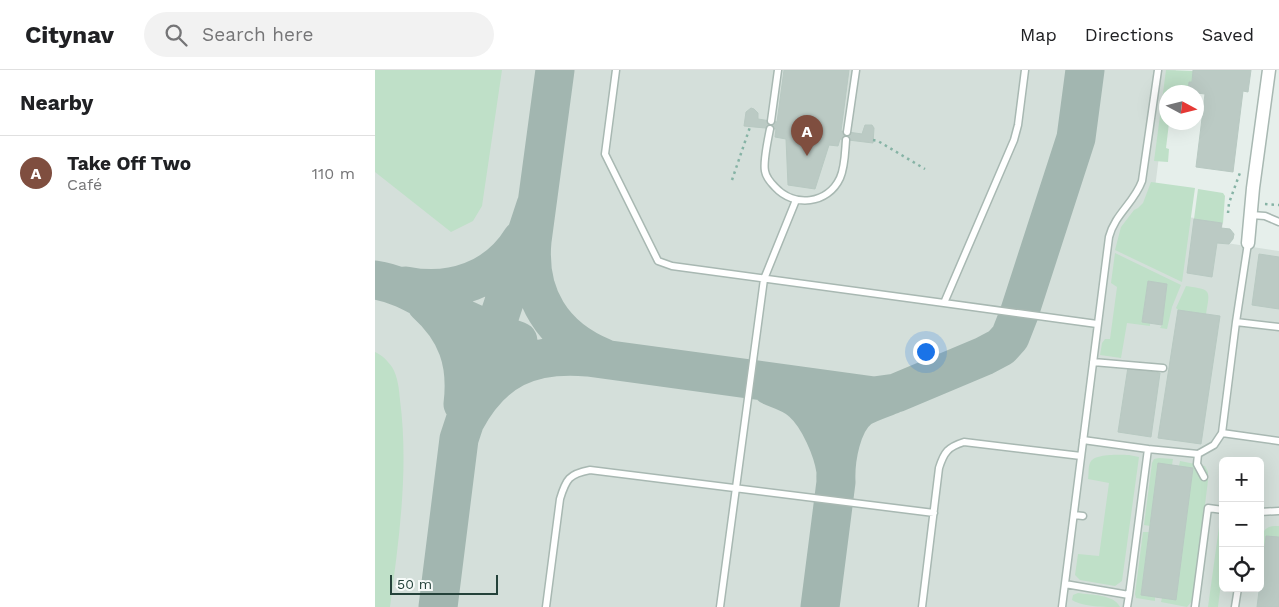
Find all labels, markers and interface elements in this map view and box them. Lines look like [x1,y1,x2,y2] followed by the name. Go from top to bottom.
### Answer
[144,12,494,57] search box
[25,21,114,49] text: Citynav
[162,21,190,49] icon: search
[202,23,313,46] text: Search here
[1020,24,1057,45] text: Map
[1085,24,1174,45] text: Directions
[1202,24,1254,45] text: Saved
[1159,85,1204,130] north arrow
[20,90,93,115] text: Nearby
[791,115,823,156] pin: A
[67,152,191,175] text: Take Off Two
[31,164,41,183] text: A
[312,164,355,183] text: 110 m
[67,175,102,194] text: Café
[913,339,939,365] your location
[1219,457,1264,592] map controls
[1219,457,1264,502] button: +
[1219,502,1264,547] button: −
[1219,547,1264,592] button: locate
[390,572,497,595] scale bar
[397,576,432,592] text: 50 m

